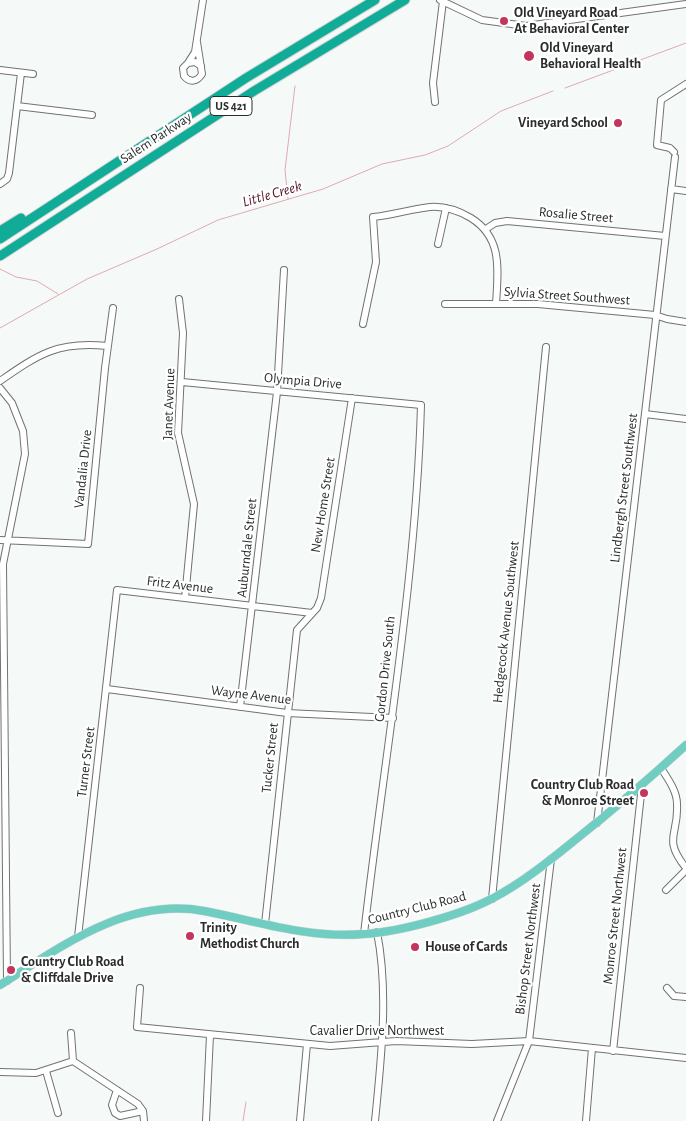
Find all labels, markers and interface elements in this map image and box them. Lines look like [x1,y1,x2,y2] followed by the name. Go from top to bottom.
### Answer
[514,5,629,38] place label: Old Vineyard Road At Behavioral Center
[498,15,510,27] marker: Old Vineyard Road At Behavioral Center
[540,40,641,72] place label: Old Vineyard Behavioral Health
[522,49,536,63] marker: Old Vineyard Behavioral Health
[210,96,252,115] road number: US 421
[117,109,195,167] street label: Salem Parkway
[518,115,608,131] place label: Vineyard School
[612,117,624,129] marker: Vineyard School
[240,177,304,211] water label: Little Creek
[538,203,614,227] street label: Rosalie Street
[503,283,631,309] street label: Sylvia Street Southwest
[159,368,179,440] street label: Janet Avenue
[263,369,343,393] street label: Olympia Drive
[606,412,642,564] street label: Lindbergh Street Southwest
[71,429,95,509] street label: Vandalia Drive
[307,456,339,554] street label: New Home Street
[233,497,261,599] street label: Auburndale Street
[489,540,523,704] street label: Hedgecock Avenue Southwest
[146,573,214,597] street label: Fritz Avenue
[371,615,399,723] street label: Gordon Drive South
[210,682,292,708] street label: Wayne Avenue
[258,722,282,794] street label: Tucker Street
[73,726,99,798] street label: Turner Street
[531,777,634,810] place label: Country Club Road & Monroe Street
[638,787,650,799] marker: Country Club Road & Monroe Street
[599,847,631,985] street label: Monroe Street Northwest
[512,882,544,1016] street label: Bishop Street Northwest
[366,888,468,928] street label: Country Club Road
[200,920,300,952] place label: Trinity Methodist Church
[184,930,196,942] marker: Trinity Methodist Church
[425,939,508,955] place label: House of Cards
[409,941,421,953] marker: House of Cards
[21,954,124,986] place label: Country Club Road & Cliffdale Drive
[5,964,17,976] marker: Country Club Road & Cliffdale Drive
[310,1023,444,1039] street label: Cavalier Drive Northwest

